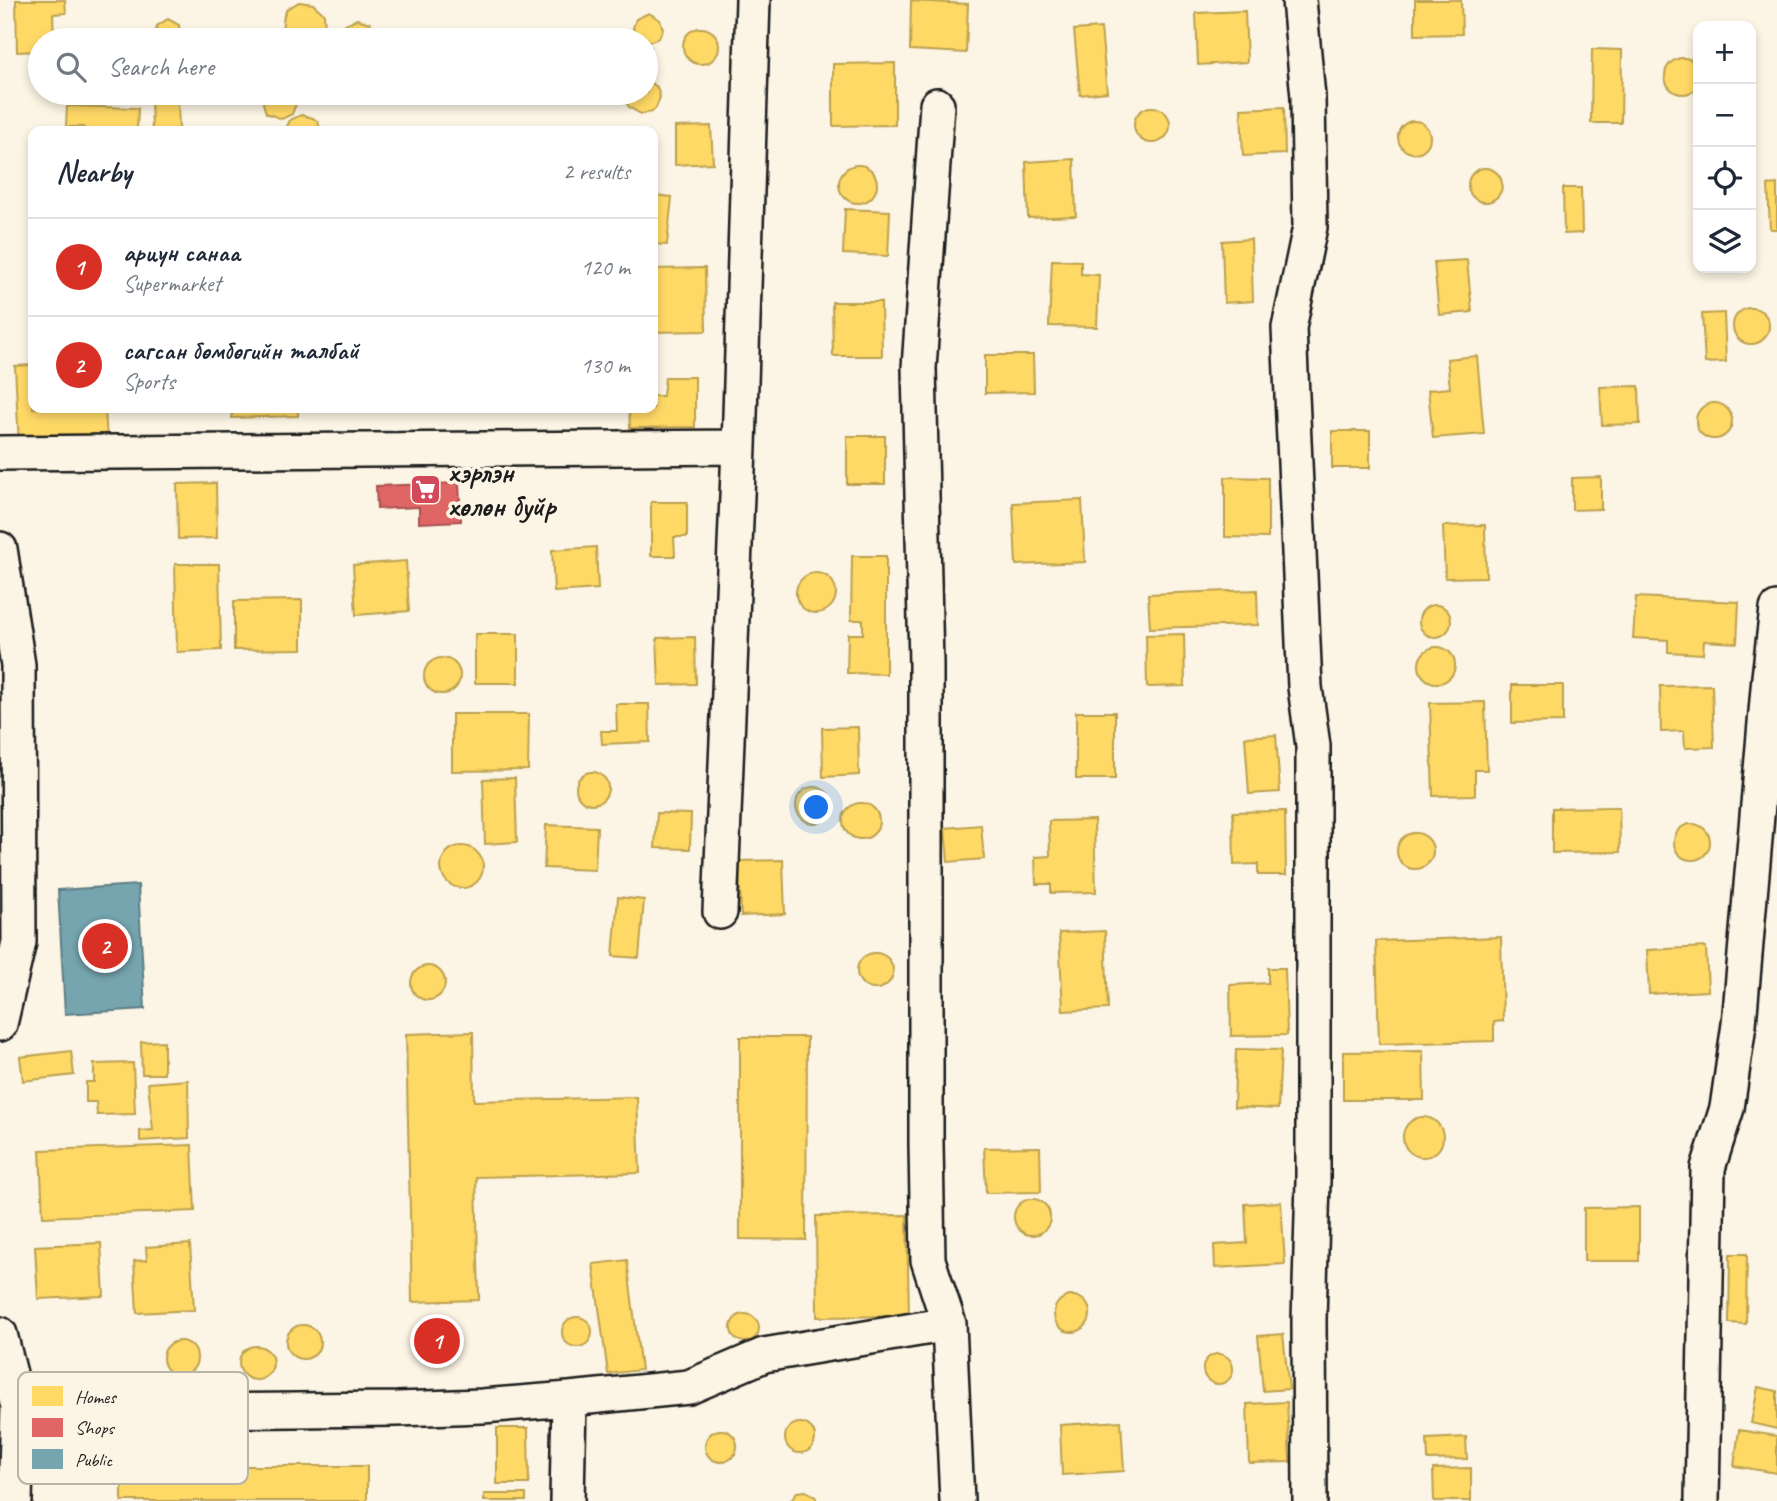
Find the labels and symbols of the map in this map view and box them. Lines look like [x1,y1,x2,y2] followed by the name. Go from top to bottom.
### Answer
[448,453,558,525] place label: хэрлэн хөлөн буйр
[408,472,442,506] supermarket icon: хэрлэн хөлөн буйр
[799,790,833,824] your location
[82,920,128,972] pin: 2
[414,1315,460,1367] pin: 1
[18,1372,248,1484] legend
[75,1385,117,1409] text: Homes
[75,1416,115,1440] text: Shops
[75,1448,113,1472] text: Public

